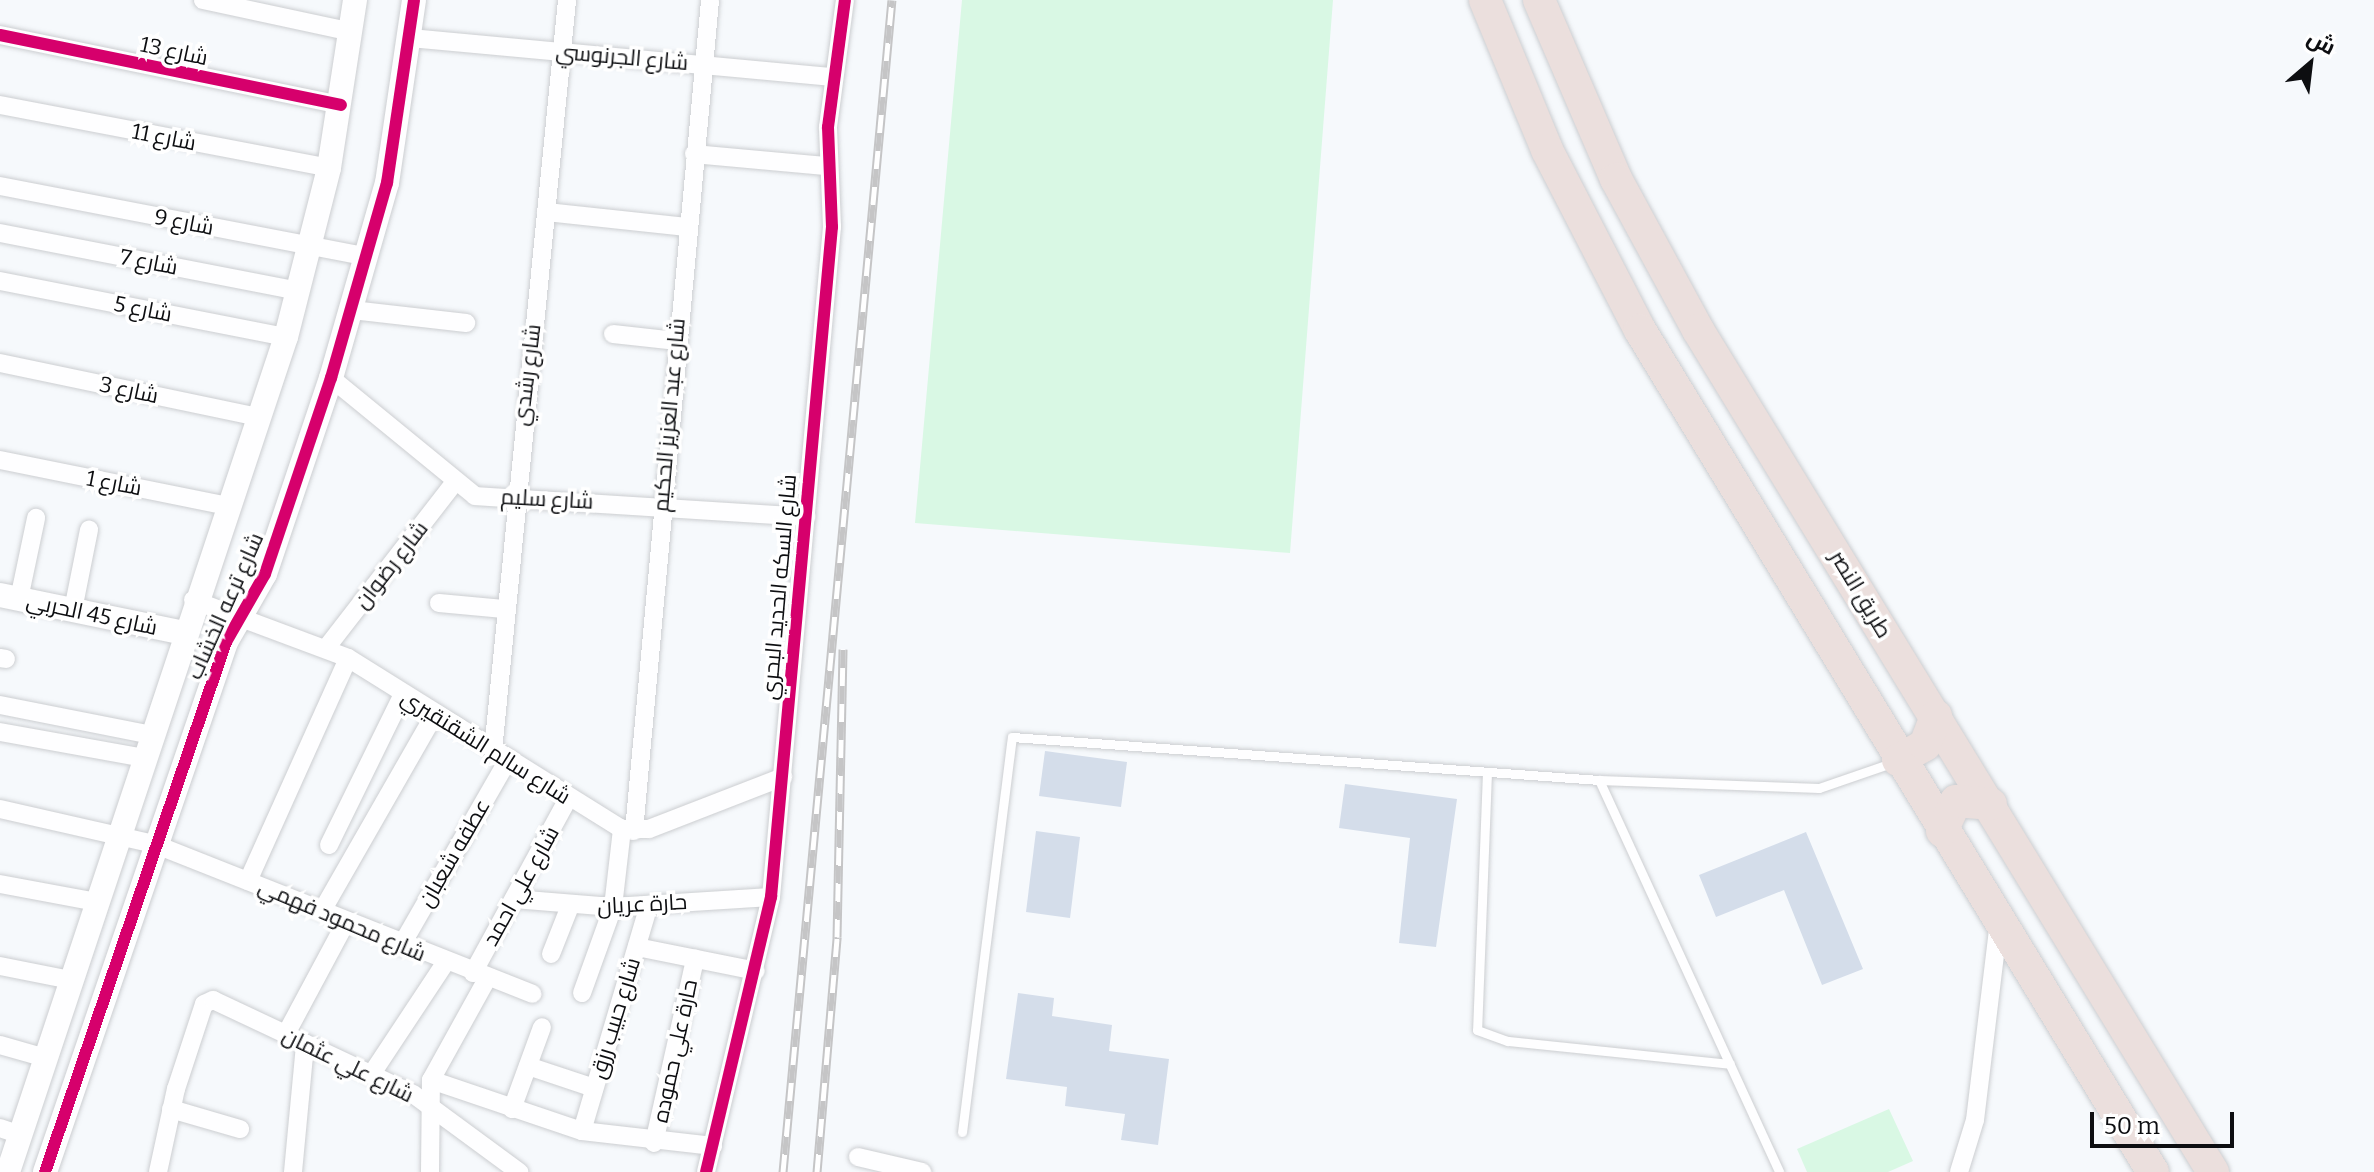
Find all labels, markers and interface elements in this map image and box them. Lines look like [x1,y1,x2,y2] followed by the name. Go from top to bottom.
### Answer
[2270,24,2350,104] north arrow
[2303,24,2340,61] text: ش
[138,31,210,71] street label: شارع 13
[555,38,689,76] street label: شارع الجرنوسي
[130,118,198,156] street label: شارع 11
[152,203,216,241] street label: شارع 9
[118,244,180,280] street label: شارع 7
[112,290,174,328] street label: شارع 5
[647,317,691,513] street label: شارع عبد العزيز الحكيم
[508,323,546,427] street label: شارع رشدي
[97,371,161,409] street label: شارع 3
[84,465,144,501] street label: شارع 1
[756,473,802,701] street label: شارع السكه الحديد البحري
[500,483,594,515] street label: شارع سليم
[349,516,433,614] street label: شارع رضوان
[181,529,269,683] street label: شارع ترعه الخشاب
[1825,545,1897,643] street label: طريق النصر
[24,587,160,641] street label: شارع 45 الحربي
[396,684,576,810] street label: شارع سالم الشقنقيري
[412,794,496,912] street label: عطفه شعبان
[477,822,565,950] street label: شارع علي احمد
[254,873,430,967] street label: شارع محمود فهمي
[596,888,688,920] street label: حارة عريان
[584,954,646,1082] street label: شارع حبيب رزق
[647,977,703,1125] street label: حارة علي حموده
[278,1022,418,1108] street label: شارع علي عثمان
[2094,1096,2238,1146] scale bar
[2104,1112,2160,1140] text: 50 m

